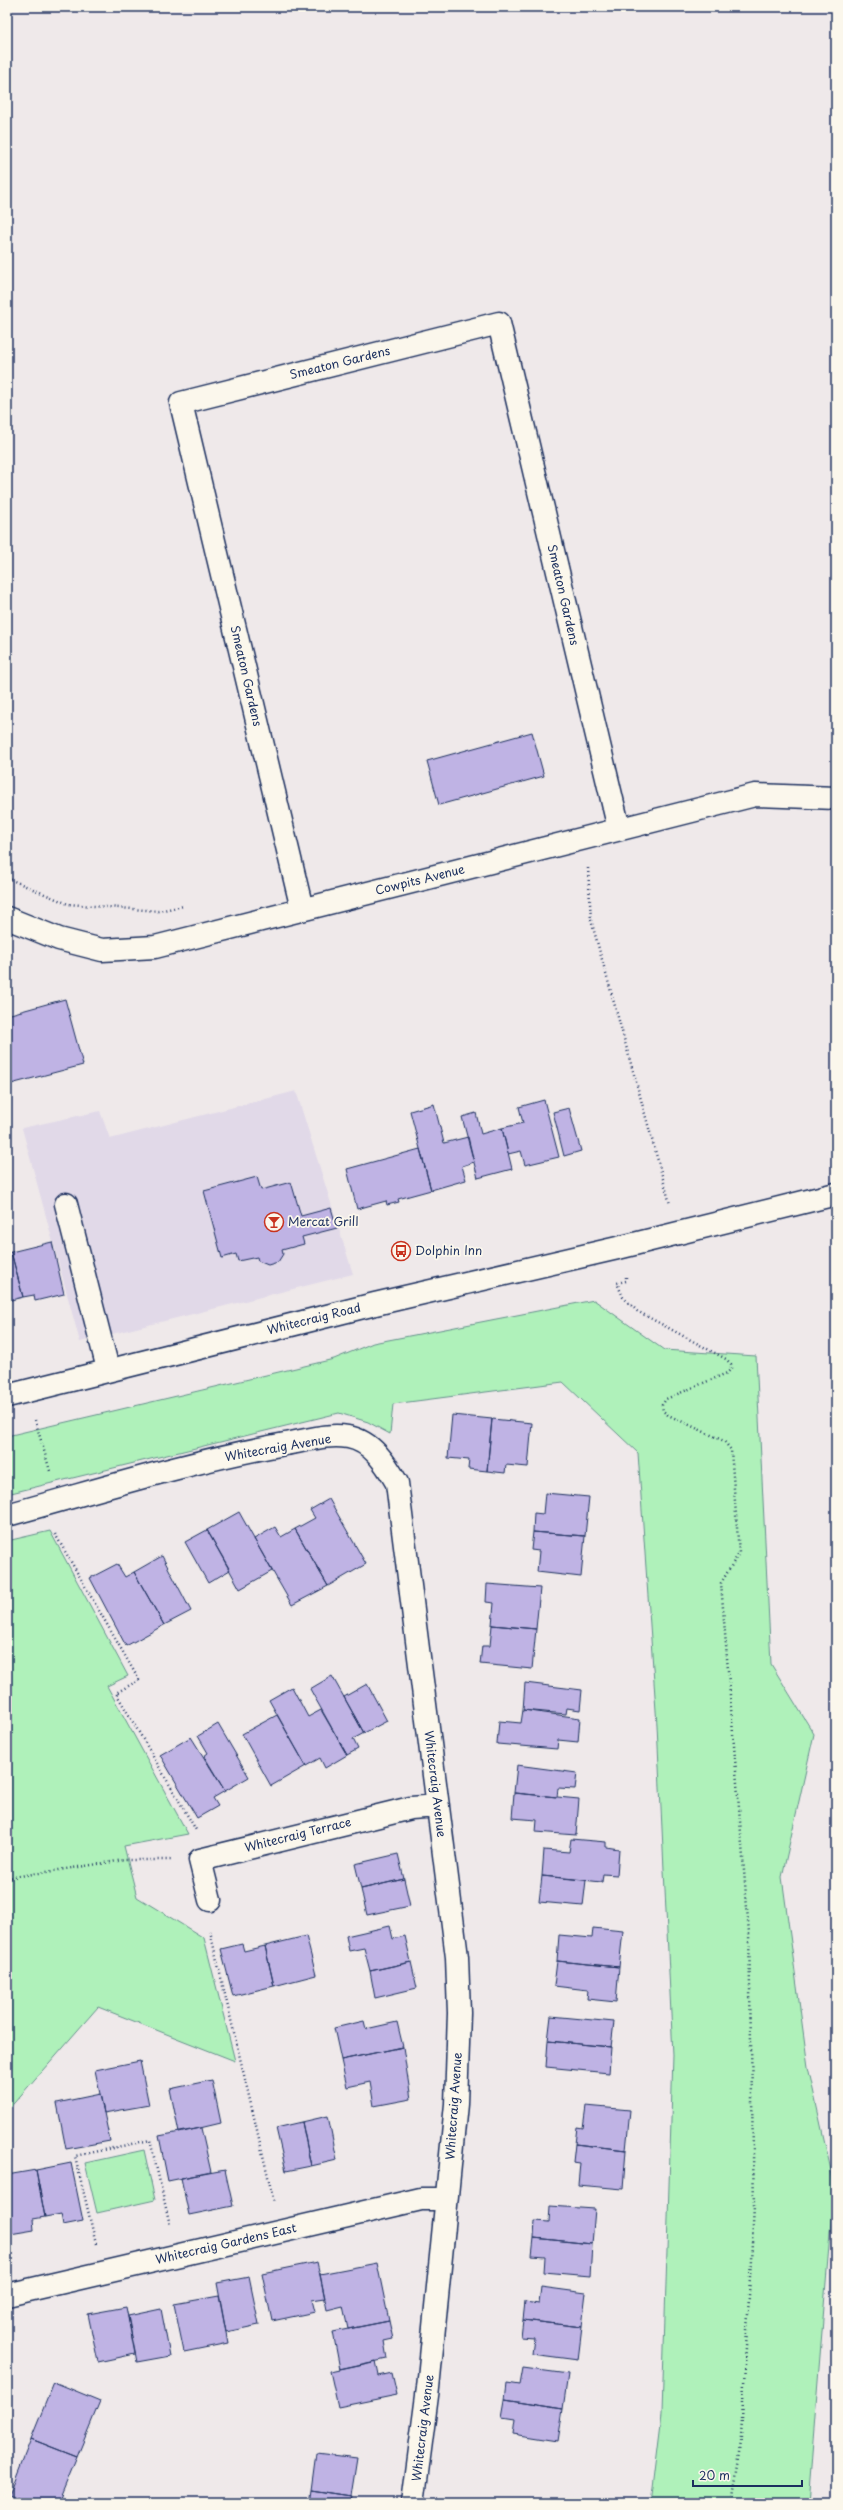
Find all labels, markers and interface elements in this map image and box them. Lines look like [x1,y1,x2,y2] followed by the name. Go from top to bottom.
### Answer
[288,341,392,383] street label: Smeaton Gardens
[544,543,584,647] street label: Smeaton Gardens
[227,624,267,728] street label: Smeaton Gardens
[373,859,467,899] street label: Cowpits Avenue
[263,1211,285,1233] bar icon: Mercat Grill
[288,1212,358,1230] place label: Mercat Grill
[390,1240,412,1262] bus stop icon: Dolphin Inn
[415,1241,482,1259] place label: Dolphin Inn
[265,1298,363,1338] street label: Whitecraig Road
[223,1429,333,1465] street label: Whitecraig Avenue
[421,1729,452,1839] street label: Whitecraig Avenue
[243,1812,353,1856] street label: Whitecraig Terrace
[440,2051,466,2160] street label: Whitecraig Avenue
[154,2218,298,2268] street label: Whitecraig Gardens East
[407,2373,438,2482] street label: Whitecraig Avenue
[693,2462,802,2488] scale bar
[699,2466,730,2484] text: 20 m

